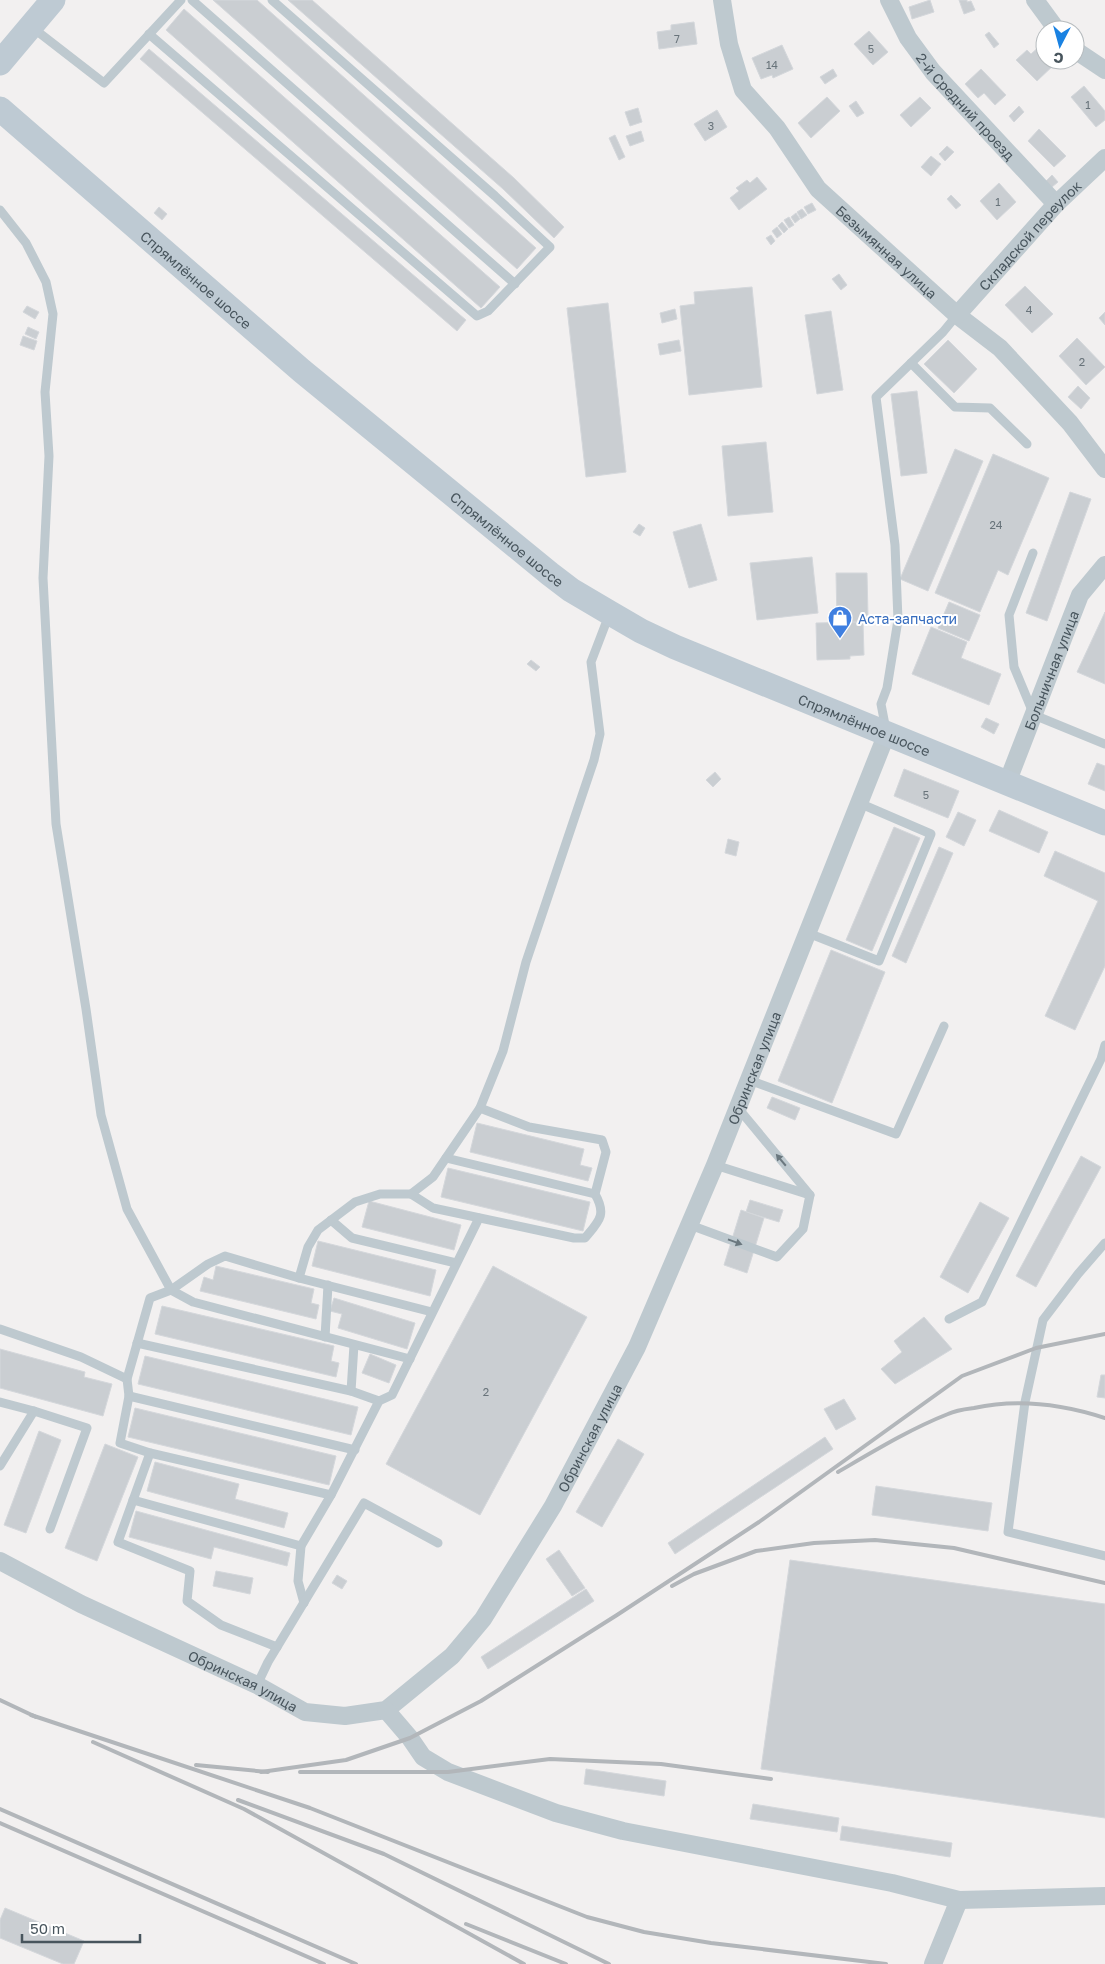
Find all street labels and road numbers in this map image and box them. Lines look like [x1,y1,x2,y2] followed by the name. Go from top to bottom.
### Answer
[913,49,1019,164] street label: 2-й Средний проезд
[975,177,1084,294] street label: Складской переулок
[833,201,941,302] street label: Безымянная улица
[137,227,255,332] street label: Спрямлённое шоссе
[447,488,567,590] street label: Спрямлённое шоссе
[1020,608,1082,732] street label: Больничная улица
[796,690,933,759] street label: Спрямлённое шоссе
[723,1009,784,1127] street label: Обринская улица
[553,1380,625,1495] street label: Обринская улица
[186,1646,301,1715] street label: Обринская улица

